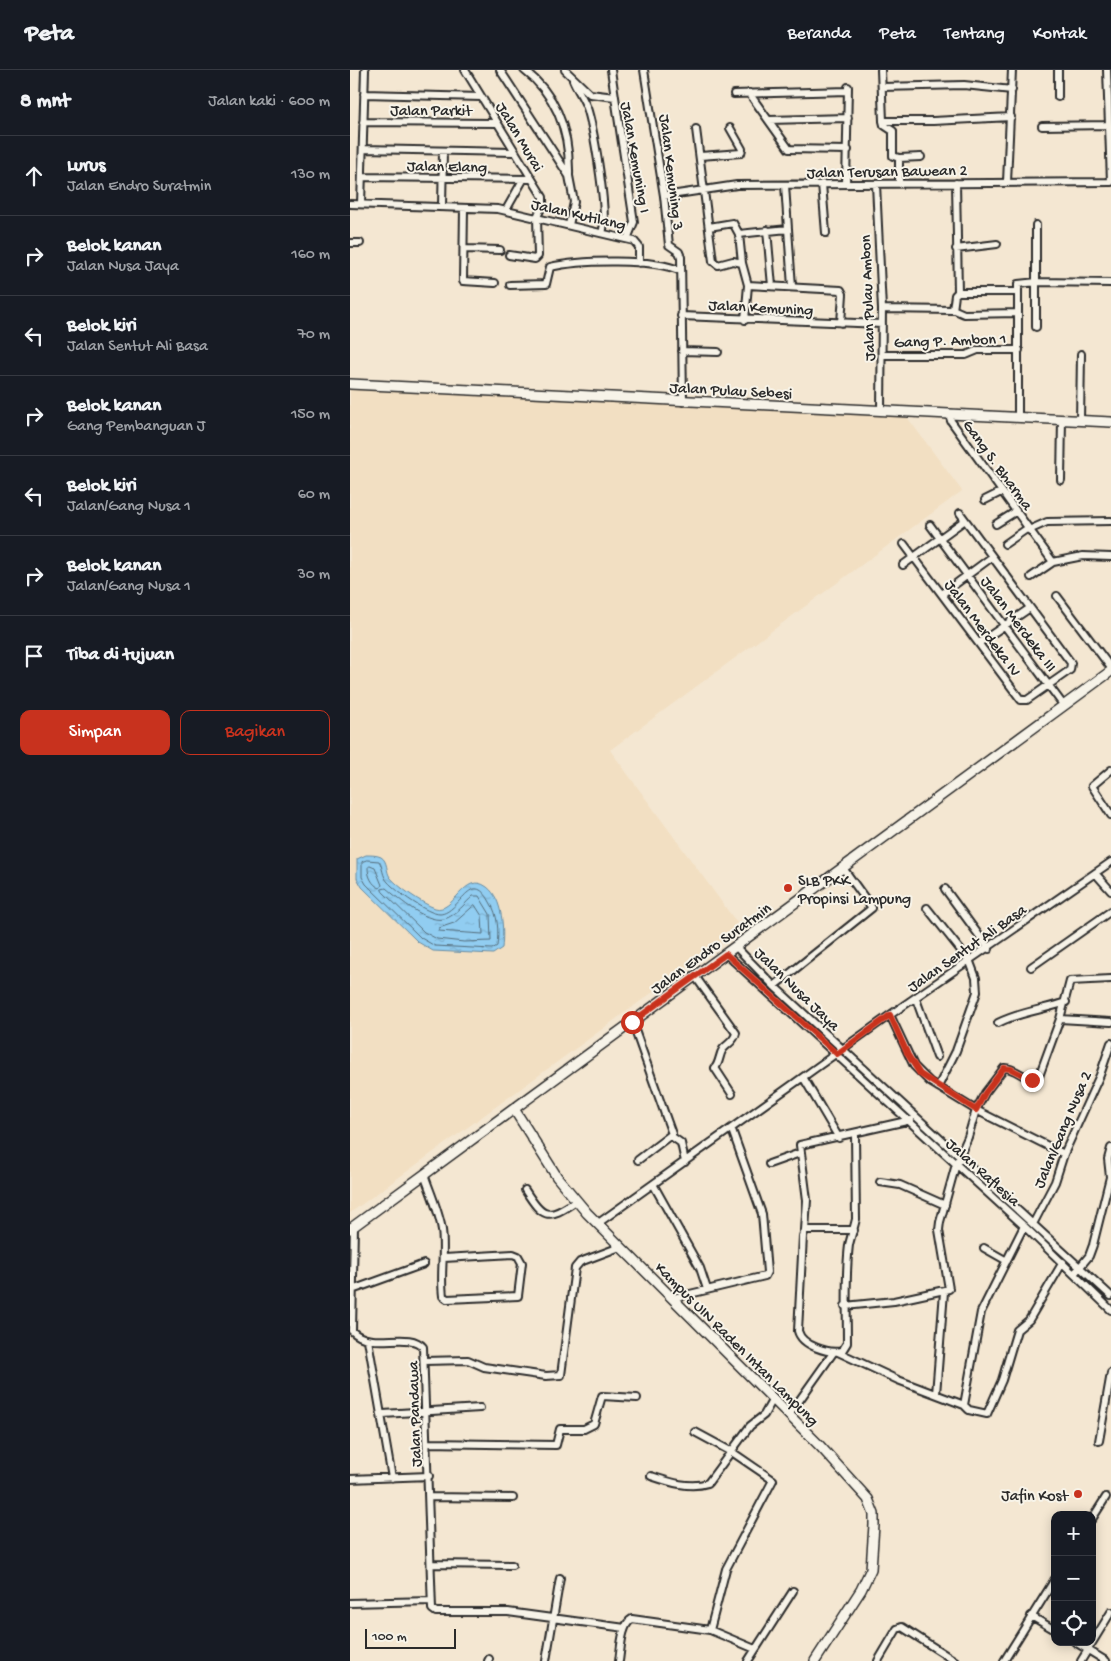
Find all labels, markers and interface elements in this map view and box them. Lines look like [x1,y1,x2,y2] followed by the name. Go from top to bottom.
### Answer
[25,20,74,49] text: Peta
[787,24,851,45] text: Beranda
[879,24,916,45] text: Peta
[944,24,1005,45] text: Tentang
[1033,24,1086,45] text: Kontak
[20,90,70,115] text: 8 mnt
[208,93,330,112] text: Jalan kaki · 600 m
[490,100,546,176] street label: Jalan Murai
[614,101,653,215] street label: Jalan Kemuning I
[390,103,473,122] street label: Jalan Parkit
[653,113,686,232] street label: Jalan Kemuning 3
[67,155,106,178] text: Lurus
[407,158,487,179] street label: Jalan Elang
[20,162,48,190] icon: ahead
[807,163,968,184] street label: Jalan Terusan Bawean 2
[291,166,330,185] text: 130 m
[67,178,211,197] text: Jalan Endro Suratmin
[529,196,627,237] street label: Jalan Kutilang
[858,234,881,361] street label: Jalan Pulau Ambon
[67,235,161,258] text: Belok kanan
[20,242,48,270] icon: right
[291,246,330,265] text: 160 m
[67,258,179,277] text: Jalan Nusa Jaya
[708,297,814,322] street label: Jalan Kemuning
[67,315,137,338] text: Belok kiri
[20,322,48,350] icon: left
[297,326,330,345] text: 70 m
[894,331,1007,354] street label: Gang P. Ambon 1
[67,338,208,357] text: Jalan Sentut Ali Basa
[669,380,793,405] street label: Jalan Pulau Sebesi
[67,395,161,418] text: Belok kanan
[20,402,48,430] icon: right
[291,406,330,425] text: 150 m
[957,417,1036,516] street label: Gang S. Bharma
[67,418,205,437] text: Gang Pembanguan J
[67,475,137,498] text: Belok kiri
[20,482,48,510] icon: left
[298,486,330,505] text: 60 m
[67,498,191,517] text: Jalan/Gang Nusa 1
[67,555,161,578] text: Belok kanan
[20,562,48,590] icon: right
[297,566,330,585] text: 30 m
[975,573,1059,677] street label: Jalan Merdeka III
[939,577,1024,681] street label: Jalan Merdeka IV
[67,578,191,597] text: Jalan/Gang Nusa 1
[20,642,48,670] icon: arrive
[67,644,174,667] text: Tiba di tujuan
[20,710,170,755] button: Simpan
[180,710,330,755] button: Bagikan
[797,873,911,910] place label: SLB PKK Propinsi Lampung
[782,882,794,894] marker: SLB PKK Propinsi Lampung
[648,900,776,1000] street label: Jalan Endro Suratmin
[905,901,1032,998] street label: Jalan Sentut Ali Basa
[749,945,843,1037] street label: Jalan Nusa Jaya
[621,1011,644,1034] route start
[1021,1069,1044,1092] route end
[1031,1069,1097,1192] street label: Jalan/Gang Nusa 2
[941,1135,1024,1213] street label: Jalan Raflesia
[650,1260,821,1431] street label: Kampus UIN Raden Intan Lampung
[405,1359,428,1467] street label: Jalan Pandawa
[1001,1488,1069,1507] place label: Jafin Kost
[1072,1488,1084,1500] marker: Jafin Kost
[1051,1511,1096,1646] map controls
[1051,1511,1096,1556] button: +
[1051,1556,1096,1601] button: −
[1051,1601,1096,1646] button: locate
[365,1626,456,1649] scale bar
[372,1629,407,1646] text: 100 m

